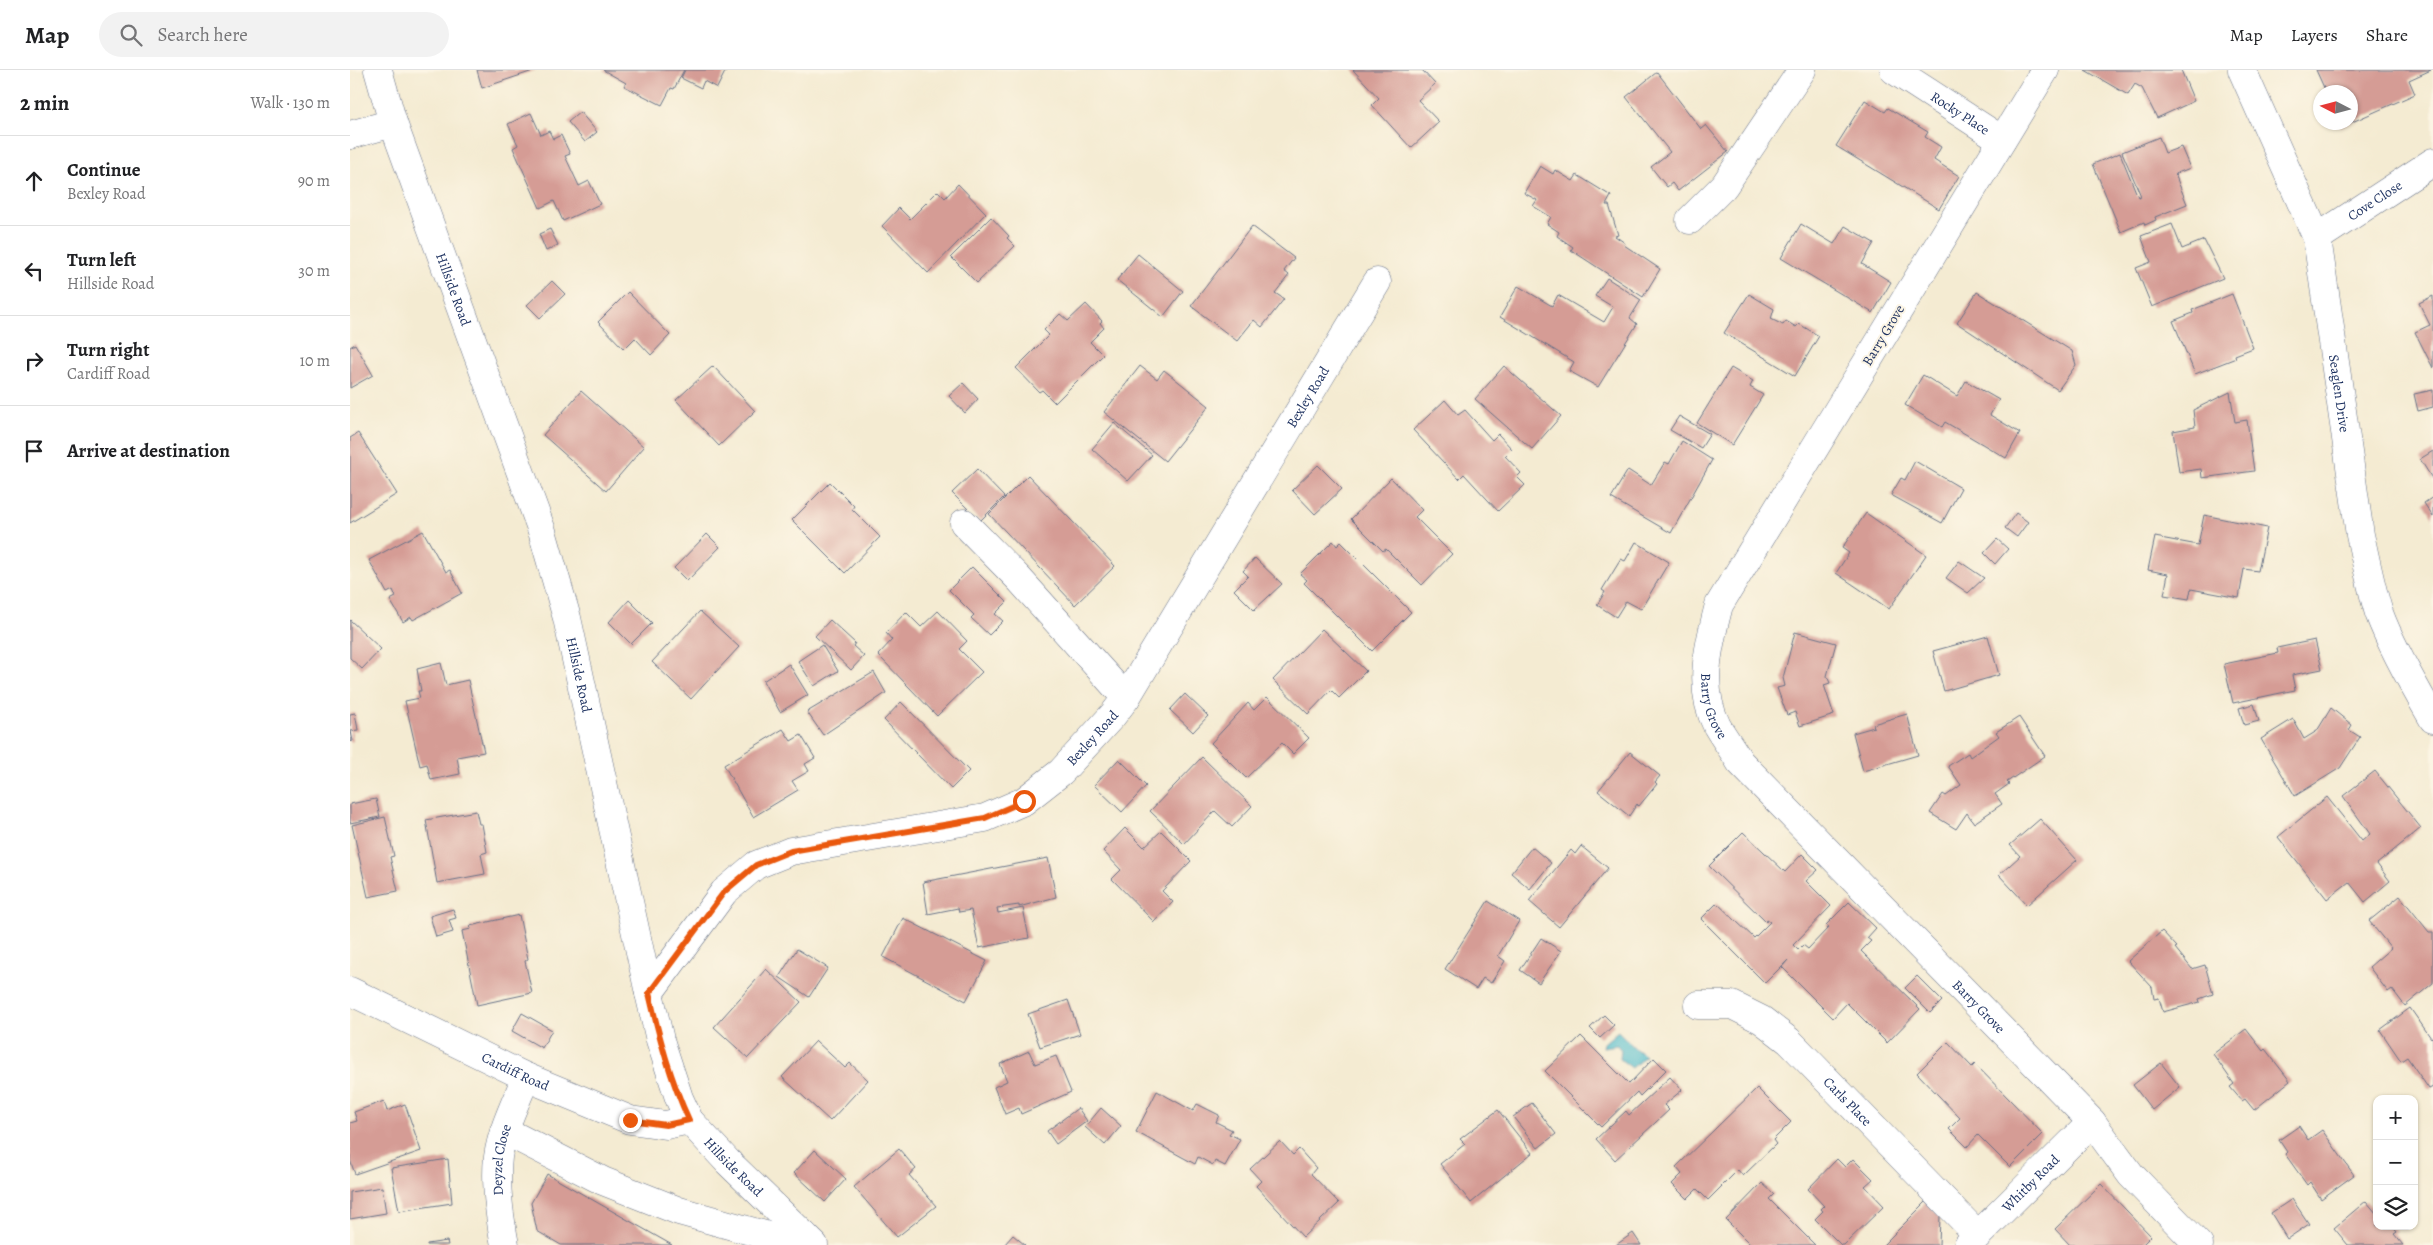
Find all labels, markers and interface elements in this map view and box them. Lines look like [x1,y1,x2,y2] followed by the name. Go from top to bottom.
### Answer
[99,12,449,57] search box
[25,19,69,51] text: Map
[117,21,145,49] icon: search
[157,22,248,48] text: Search here
[2230,23,2263,47] text: Map
[2291,23,2338,47] text: Layers
[2366,23,2408,47] text: Share
[2313,85,2358,130] north arrow
[1927,87,1993,140] street label: Rocky Place
[20,89,69,117] text: 2 min
[250,92,330,114] text: Walk · 130 m
[67,157,141,183] text: Continue
[20,167,48,195] icon: ahead
[298,170,330,192] text: 90 m
[2344,176,2406,225] street label: Cove Close
[67,183,146,205] text: Bexley Road
[67,247,136,273] text: Turn left
[431,250,475,329] street label: Hillside Road
[20,257,48,285] icon: left
[298,260,330,282] text: 30 m
[67,273,154,295] text: Hillside Road
[1858,301,1909,369] street label: Barry Grove
[67,337,149,363] text: Turn right
[20,347,48,375] icon: right
[300,350,330,372] text: 10 m
[2324,353,2354,434] street label: Seaglen Drive
[1282,362,1334,431] street label: Bexley Road
[67,363,150,385] text: Cardiff Road
[20,437,48,465] icon: arrive
[67,438,230,464] text: Arrive at destination
[561,635,596,715] street label: Hillside Road
[1696,673,1732,743] street label: Barry Grove
[1062,706,1123,770] street label: Bexley Road
[1013,790,1036,813] route start
[1948,976,2009,1038] street label: Barry Grove
[478,1048,553,1096] street label: Cardiff Road
[1819,1073,1876,1131] street label: Carls Place
[2373,1095,2418,1230] map controls
[2373,1095,2418,1140] button: +
[619,1109,642,1132] route end
[488,1122,516,1196] street label: Deyzel Close
[700,1133,767,1201] street label: Hillside Road
[2373,1140,2418,1185] button: −
[1997,1150,2064,1217] street label: Whitby Road
[2373,1185,2418,1230] button: layers

